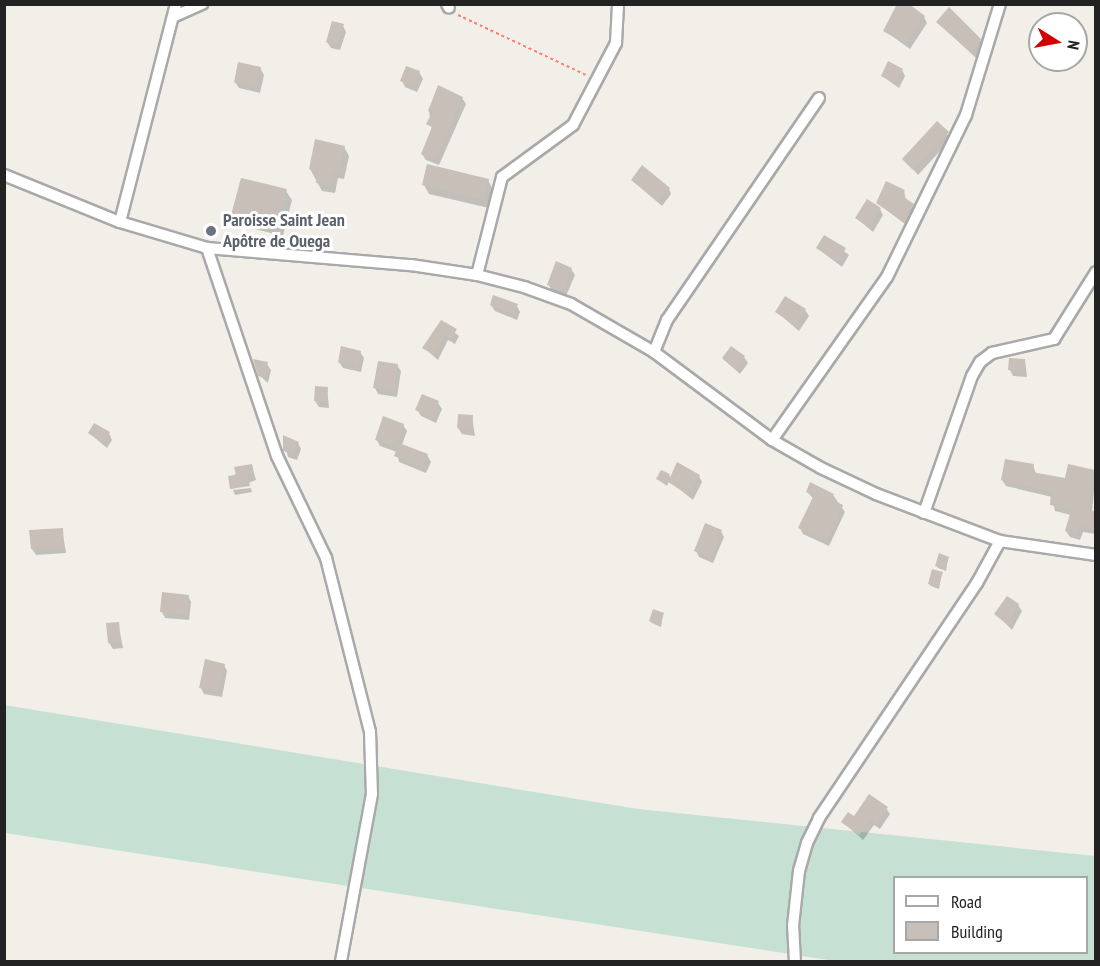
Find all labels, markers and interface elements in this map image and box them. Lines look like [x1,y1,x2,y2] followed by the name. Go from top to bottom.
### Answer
[1028,12,1088,72] north arrow
[1063,39,1084,51] text: N
[223,210,345,252] place label: Paroisse Saint Jean Apôtre de Ouega
[204,224,218,238] marker: Paroisse Saint Jean Apôtre de Ouega
[893,876,1088,954] legend
[951,890,982,913] text: Road
[951,920,1003,943] text: Building

